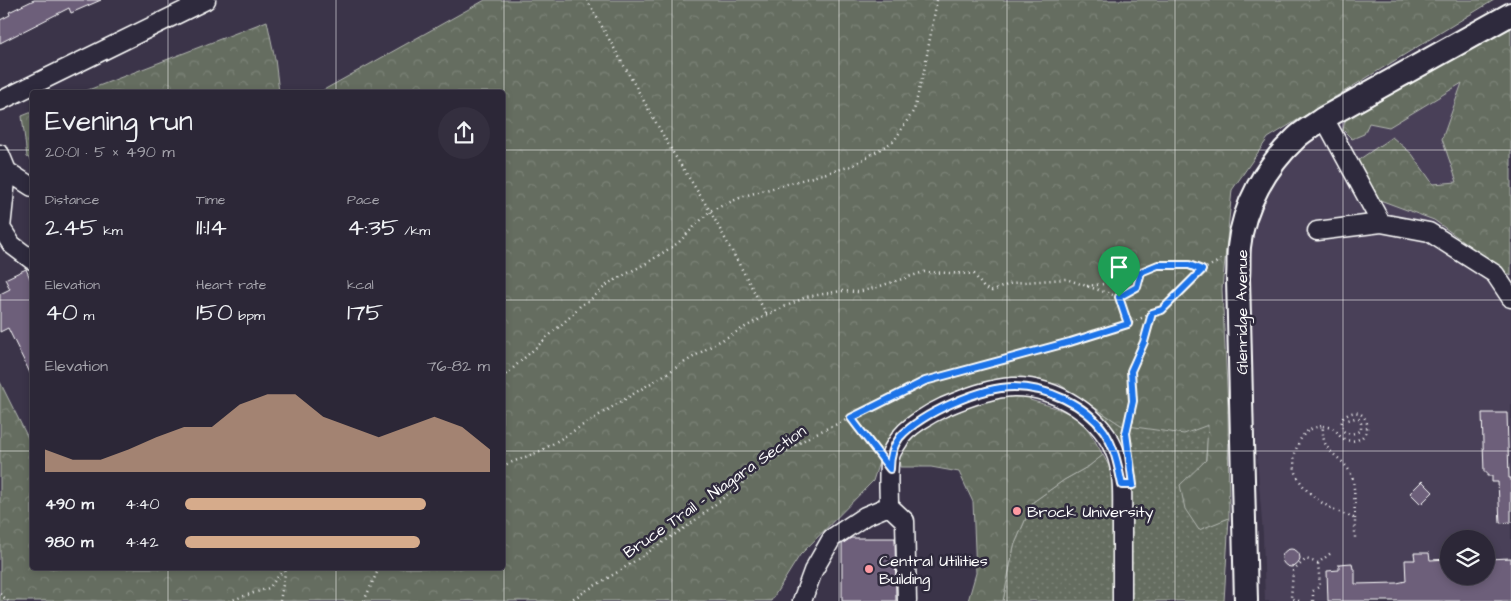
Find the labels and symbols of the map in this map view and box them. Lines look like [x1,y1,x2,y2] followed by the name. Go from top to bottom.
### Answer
[1098,246,1140,297] pin
[1231,249,1254,375] street label: Glenridge Avenue
[619,420,811,564] street label: Bruce Trail - Niagara Section
[1027,501,1154,524] place label: Brock University
[1011,505,1023,517] marker: Brock University
[879,550,988,591] place label: Central Utilities Building
[863,563,875,575] marker: Central Utilities Building

